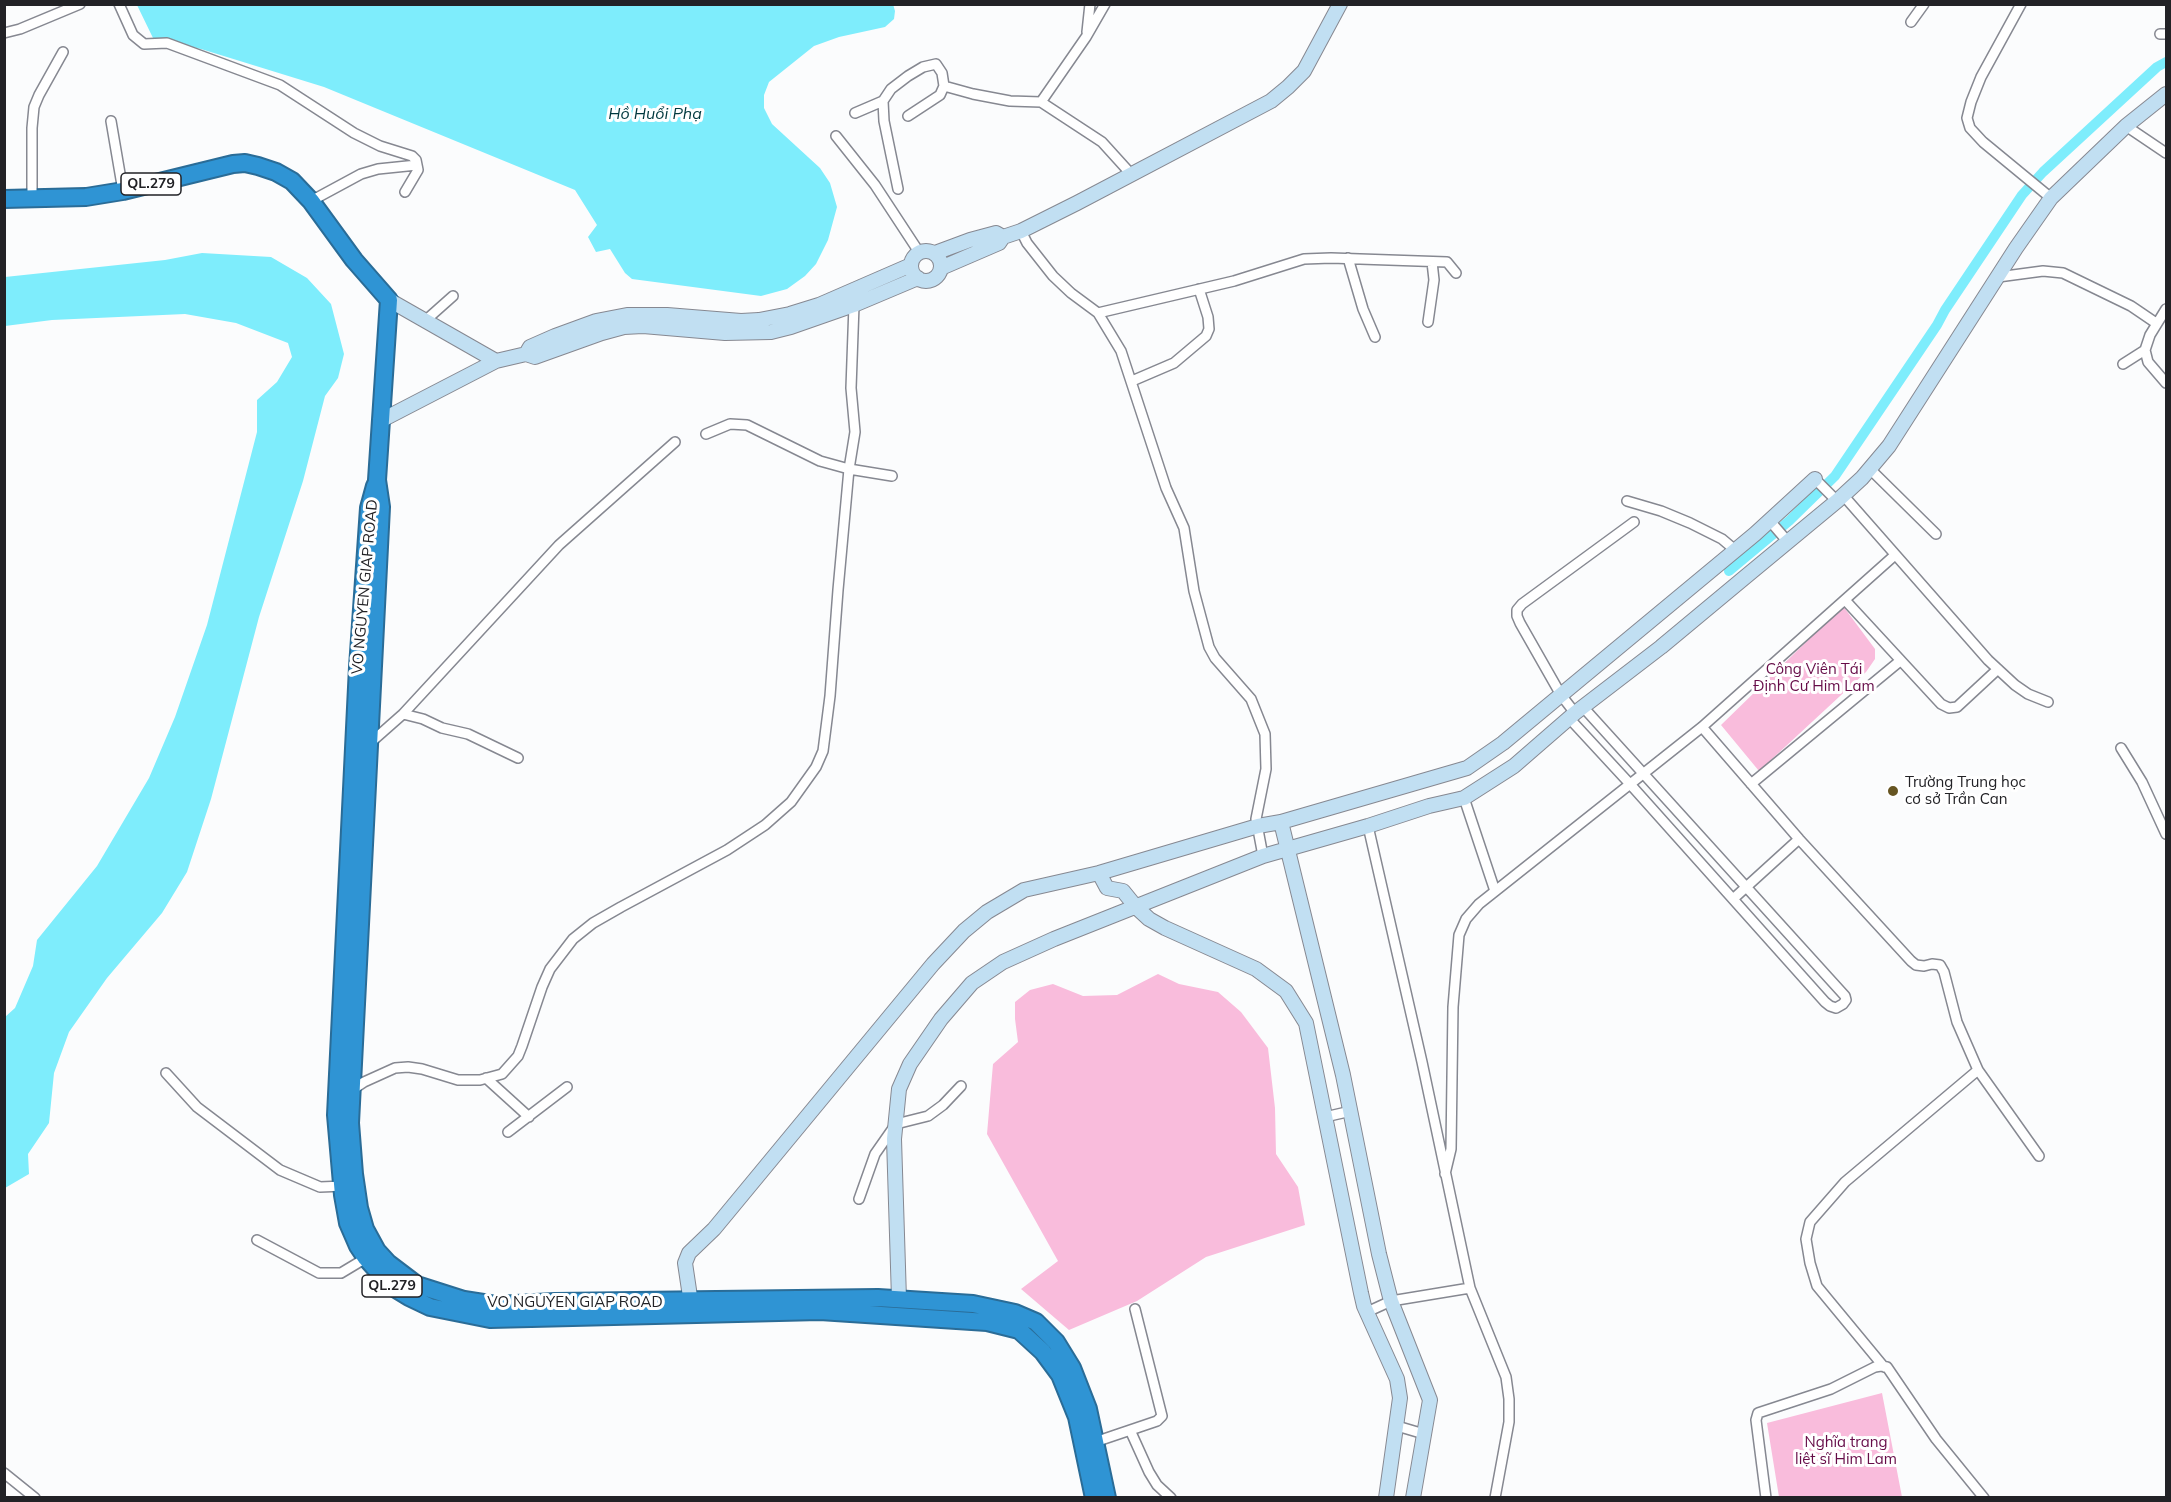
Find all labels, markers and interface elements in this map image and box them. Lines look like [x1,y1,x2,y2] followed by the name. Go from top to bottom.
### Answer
[608,104,702,124] water label: Hồ Huổi Phạ
[121,173,181,195] road number: QL.279
[348,499,382,675] street label: VO NGUYEN GIAP ROAD
[1753,660,1875,695] park label: Công Viên Tái Định Cư Him Lam
[1905,773,2026,808] place label: Trường Trung học cơ sở Trần Can
[1886,784,1900,798] marker: Trường Trung học cơ sở Trần Can
[362,1275,422,1297] road number: QL.279
[487,1293,663,1311] street label: VO NGUYEN GIAP ROAD
[1795,1433,1897,1468] park label: Nghĩa trang liệt sĩ Him Lam

